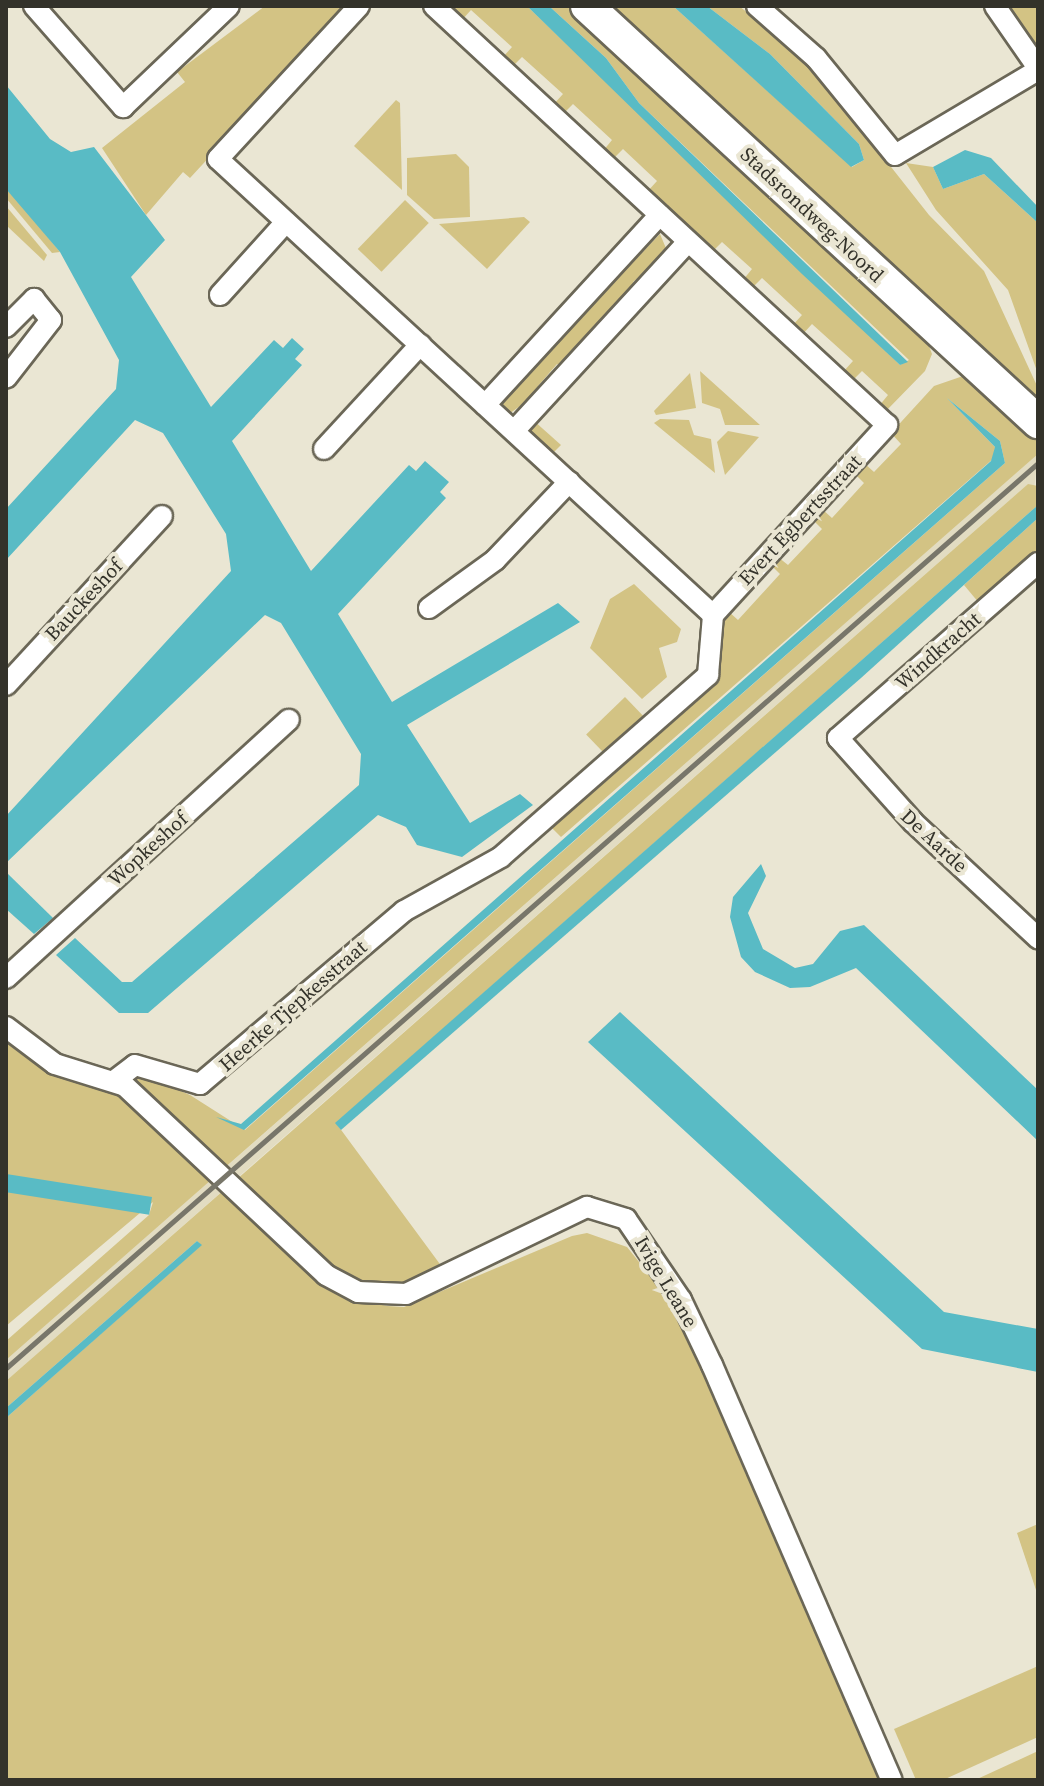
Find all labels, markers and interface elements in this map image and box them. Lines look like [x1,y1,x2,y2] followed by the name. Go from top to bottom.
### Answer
[736,143,888,287] street label: Stadsrondweg-Noord
[733,450,867,590] street label: Evert Egbertsstraat
[40,554,128,646] street label: Bauckeshof
[890,607,986,695] street label: Windkracht
[896,804,972,878] street label: De Aarde
[103,807,193,891] street label: Wopkeshof
[214,935,372,1077] street label: Heerke Tjepkesstraat
[629,1232,703,1332] street label: Ivige Leane

